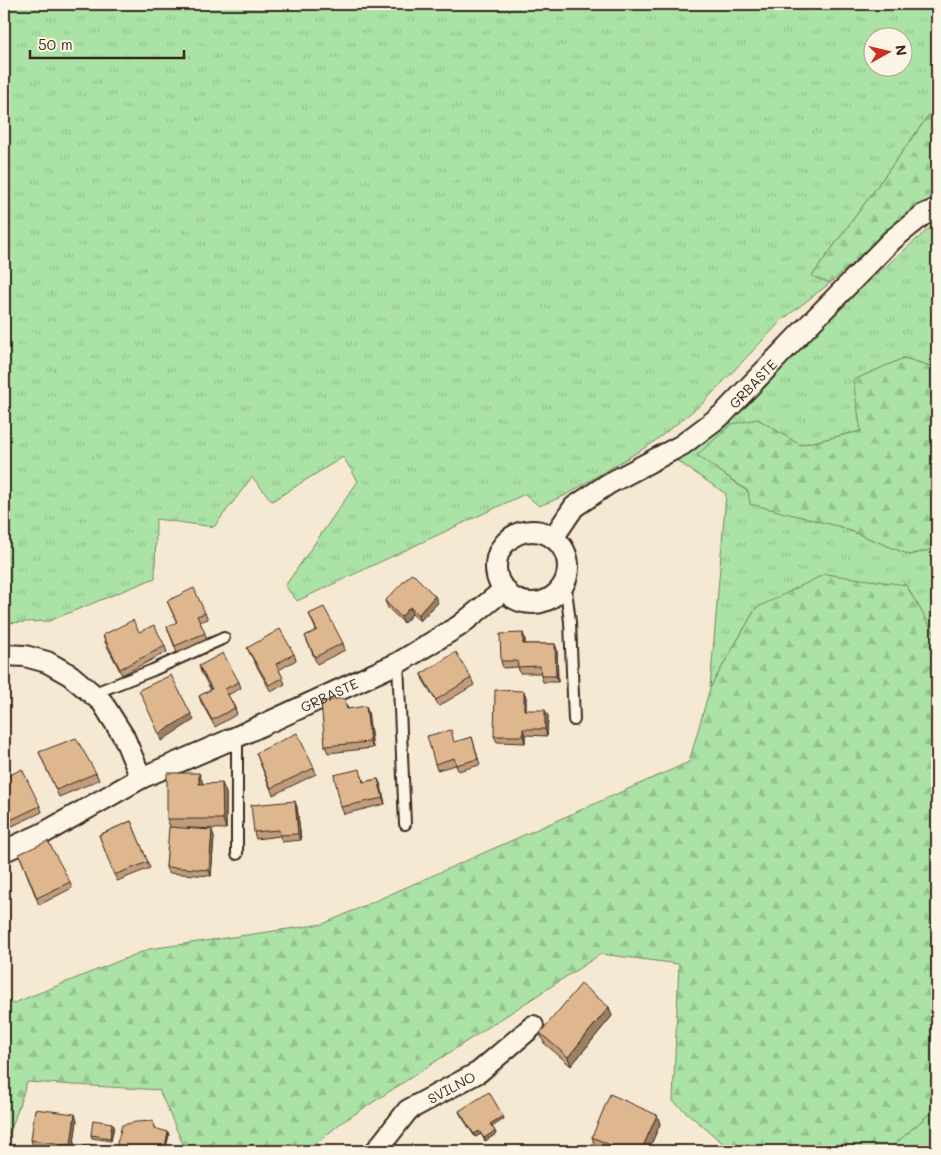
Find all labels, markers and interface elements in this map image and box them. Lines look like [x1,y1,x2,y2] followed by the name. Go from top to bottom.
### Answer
[30,28,184,60] scale bar
[864,28,914,78] north arrow
[38,34,73,54] text: 50 m
[891,44,912,57] text: N
[724,355,781,412] street label: GRBASTE
[297,673,361,716] street label: GRBASTE
[424,1066,479,1107] street label: SVILNO

